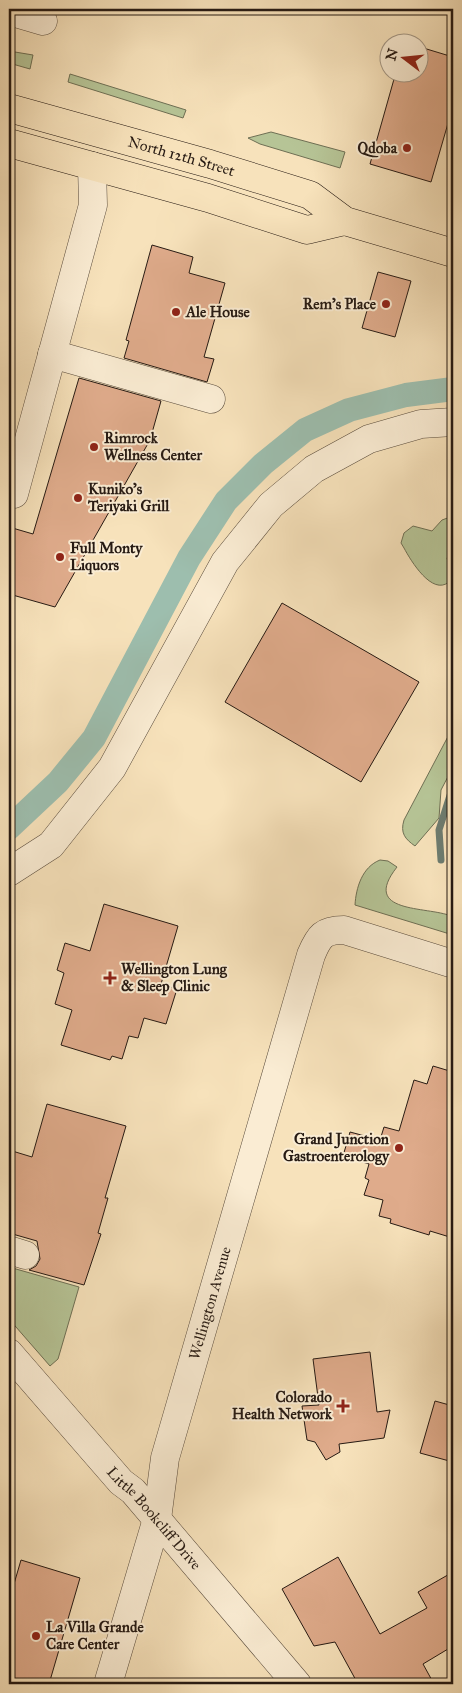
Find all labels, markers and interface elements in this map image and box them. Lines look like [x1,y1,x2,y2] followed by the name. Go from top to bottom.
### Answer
[380,32,430,82] north arrow
[382,46,402,63] text: N
[126,133,238,180] street label: North 12th Street
[358,139,398,158] place label: Qdoba
[401,142,413,154] marker: Qdoba
[303,295,377,313] place label: Rem's Place
[380,298,392,310] marker: Rem's Place
[185,303,251,321] place label: Ale House
[170,306,182,318] marker: Ale House
[104,429,203,464] place label: Rimrock Wellness Center
[88,441,100,453] marker: Rimrock Wellness Center
[87,480,170,516] place label: Kuniko's Teriyaki Grill
[72,492,84,504] marker: Kuniko's Teriyaki Grill
[70,539,143,575] place label: Full Monty Liquors
[54,551,66,563] marker: Full Monty Liquors
[121,960,228,996] place label: Wellington Lung & Sleep Clinic
[103,971,117,985] marker: Wellington Lung & Sleep Clinic
[283,1130,390,1166] place label: Grand Junction Gastroenterology
[393,1142,405,1154] marker: Grand Junction Gastroenterology
[185,1245,235,1362] street label: Wellington Avenue
[232,1388,333,1423] place label: Colorado Health Network
[336,1399,350,1413] marker: Colorado Health Network
[103,1463,205,1573] street label: Little Bookcliff Drive
[46,1618,144,1653] place label: La Villa Grande Care Center
[30,1630,42,1642] marker: La Villa Grande Care Center

